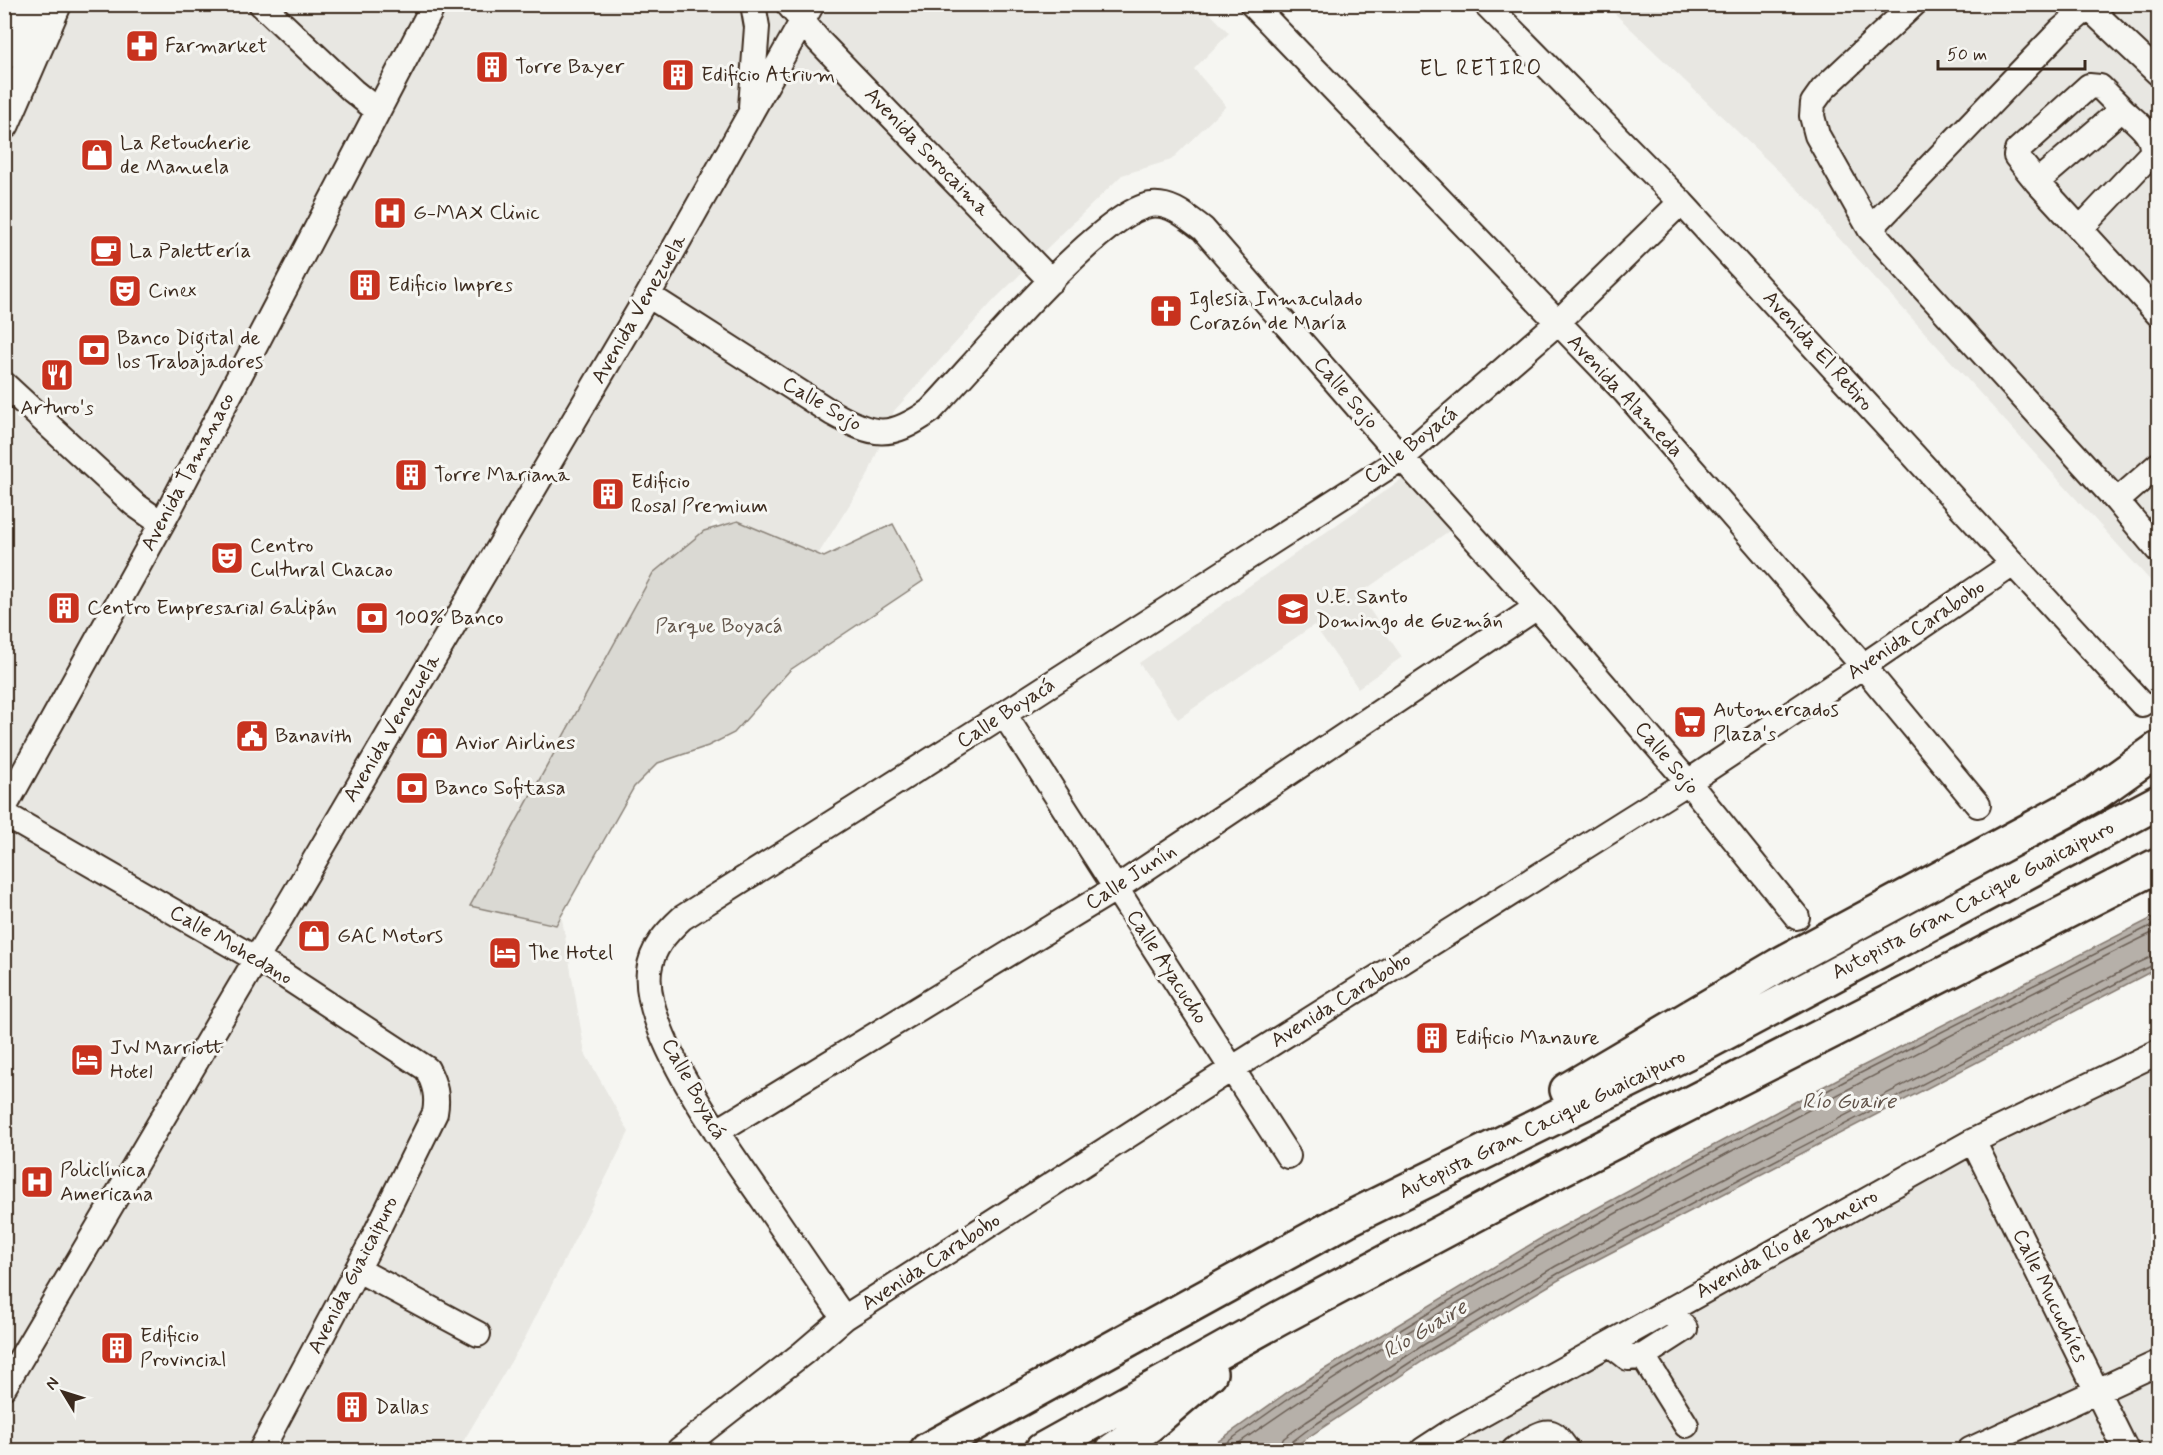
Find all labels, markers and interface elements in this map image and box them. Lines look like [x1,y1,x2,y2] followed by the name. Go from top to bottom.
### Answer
[124,28,160,64] pharmacy icon: Farmarket
[165,32,268,60] place label: Farmarket
[1938,33,2085,71] scale bar
[1947,43,1987,67] text: 50 m
[474,49,510,85] building icon: Torre Bayer
[515,53,625,81] place label: Torre Bayer
[1419,55,1543,83] district label: EL RETIRO
[660,57,696,93] building icon: Edificio Atrium
[701,61,835,89] place label: Edificio Atrium
[858,81,996,223] street label: Avenida Sorocaima
[120,129,251,181] place label: La Retoucherie de Manuela
[79,137,115,173] shop icon: La Retoucherie de Manuela
[372,195,408,231] hospital icon: G-MAX Clinic
[413,199,540,227] place label: G-MAX Clinic
[585,229,693,389] street label: Avenida Venezuela
[88,233,124,269] cafe icon: La Palettería
[129,237,251,265] place label: La Palettería
[347,267,383,303] building icon: Edificio Impres
[388,271,513,299] place label: Edificio Impres
[107,273,143,309] theatre icon: Cinex
[148,277,197,305] place label: Cinex
[1189,285,1363,337] place label: Iglesia Inmaculado Corazón de María
[1756,285,1880,417] street label: Avenida El Retiro
[1148,293,1184,329] church icon: Iglesia Inmaculado Corazón de María
[117,324,263,376] place label: Banco Digital de los Trabajadores
[1561,328,1689,464] street label: Avenida Alameda
[76,332,112,368] bank icon: Banco Digital de los Trabajadores
[1307,351,1385,435] street label: Calle Sojo
[39,357,75,393] restaurant icon: Arturo's
[777,370,867,438] street label: Calle Sojo
[134,388,242,556] street label: Avenida Tamanaco
[20,394,94,422] place label: Arturo's
[1358,399,1464,491] street label: Calle Boyacá
[393,457,429,493] building icon: Torre Mariana
[434,461,570,489] place label: Torre Mariana
[631,468,768,520] place label: Edificio Rosal Premium
[590,476,626,512] building icon: Edificio Rosal Premium
[250,532,393,584] place label: Centro Cultural Chacao
[209,540,245,576] theatre icon: Centro Cultural Chacao
[1842,573,1990,687] street label: Avenida Carabobo
[1316,583,1503,635] place label: U.E. Santo Domingo de Guzmán
[46,590,82,626] building icon: Centro Empresarial Galipán
[1275,591,1311,627] school or university icon: U.E. Santo Domingo de Guzmán
[87,594,337,622] place label: Centro Empresarial Galipán
[354,600,390,636] bank icon: 100% Banco
[395,604,504,632] place label: 100% Banco
[655,612,783,640] park label: Parque Boyacá
[337,648,448,807] street label: Avenida Venezuela
[951,671,1061,755] street label: Calle Boyacá
[1713,696,1839,748] place label: Automercados Plaza's
[1672,704,1708,740] supermarket icon: Automercados Plaza's
[1628,715,1706,801] street label: Calle Sojo
[234,718,270,754] public building icon: Banavith
[275,722,352,750] place label: Banavith
[414,725,450,761] shop icon: Avior Airlines
[455,729,576,757] place label: Avior Airlines
[394,770,430,806] bank icon: Banco Sofitasa
[435,774,566,802] place label: Banco Sofitasa
[1827,813,2119,987] street label: Autopista Gran Cacique Guaicaipuro
[1080,837,1182,917] street label: Calle Junín
[164,898,298,992] street label: Calle Mohedano
[1120,904,1214,1030] street label: Calle Ayacucho
[296,918,332,954] shop icon: GAC Motors
[337,922,443,950] place label: GAC Motors
[487,935,523,971] hotel icon: The Hotel
[528,939,613,967] place label: The Hotel
[1265,946,1417,1054] street label: Avenida Carabobo
[1414,1020,1450,1056] building icon: Edificio Manaure
[1455,1024,1600,1052] place label: Edificio Manaure
[655,1033,733,1145] street label: Calle Boyacá
[110,1034,225,1086] place label: JW Marriott Hotel
[69,1042,105,1078] hotel icon: JW Marriott Hotel
[1394,1042,1690,1206] street label: Autopista Gran Cacique Guaicaipuro
[1802,1088,1897,1116] water label: Río Guaire
[60,1156,153,1208] place label: Policlínica Americana
[19,1164,55,1200] hospital icon: Policlínica Americana
[1691,1182,1883,1306] street label: Avenida Río de Janeiro
[301,1191,405,1359] street label: Avenida Guaicaipuro
[856,1206,1006,1318] street label: Avenida Carabobo
[2005,1224,2095,1368] street label: Calle Mucuchíes
[1378,1293,1473,1366] water label: Río Guaire
[140,1322,227,1374] place label: Edificio Provincial
[99,1330,135,1366] building icon: Edificio Provincial
[33,1362,93,1422] north arrow
[41,1373,64,1394] text: N
[334,1389,370,1425] building icon: Dallas
[375,1393,429,1421] place label: Dallas

